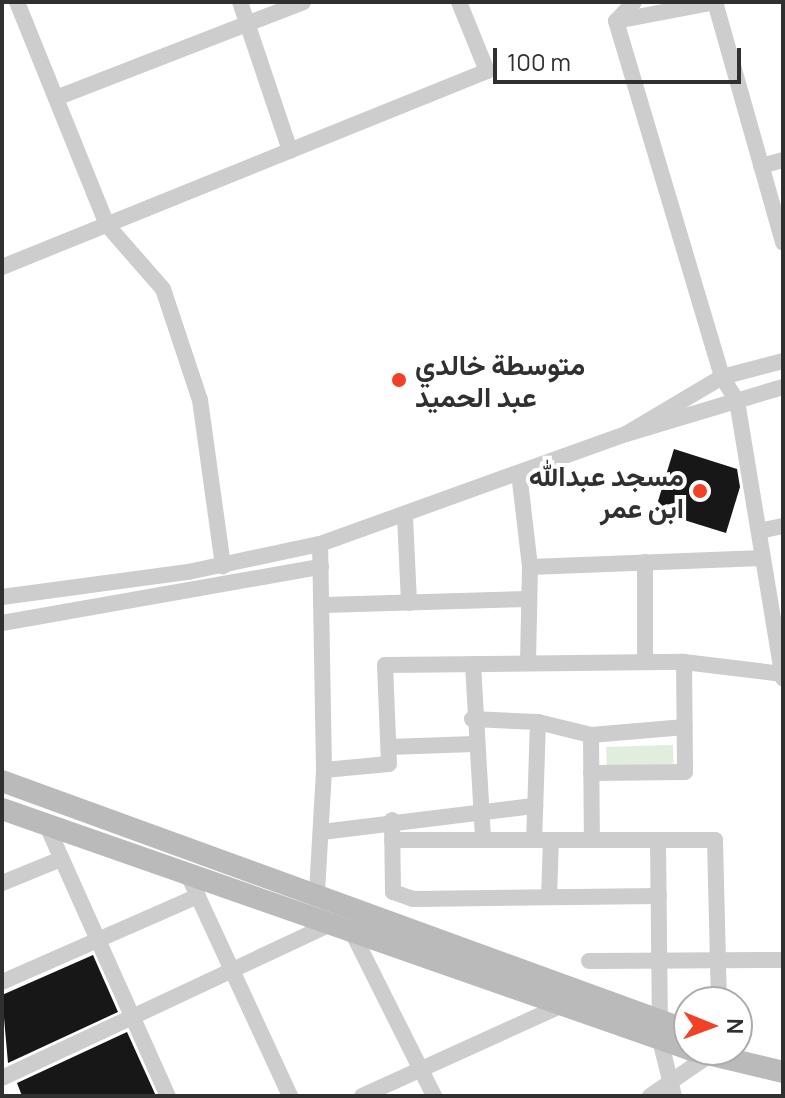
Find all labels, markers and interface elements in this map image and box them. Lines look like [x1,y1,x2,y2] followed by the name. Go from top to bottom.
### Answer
[497,32,745,82] scale bar
[507,45,571,78] text: 100 m
[415,347,585,413] place label: متوسطة خالدي عبد الحميد
[390,371,408,389] marker: متوسطة خالدي عبد الحميد
[529,458,684,524] place label: مسجد عبدالله ابن عمر
[691,482,709,500] marker: مسجد عبدالله ابن عمر
[673,986,753,1066] north arrow
[720,1018,750,1035] text: N

